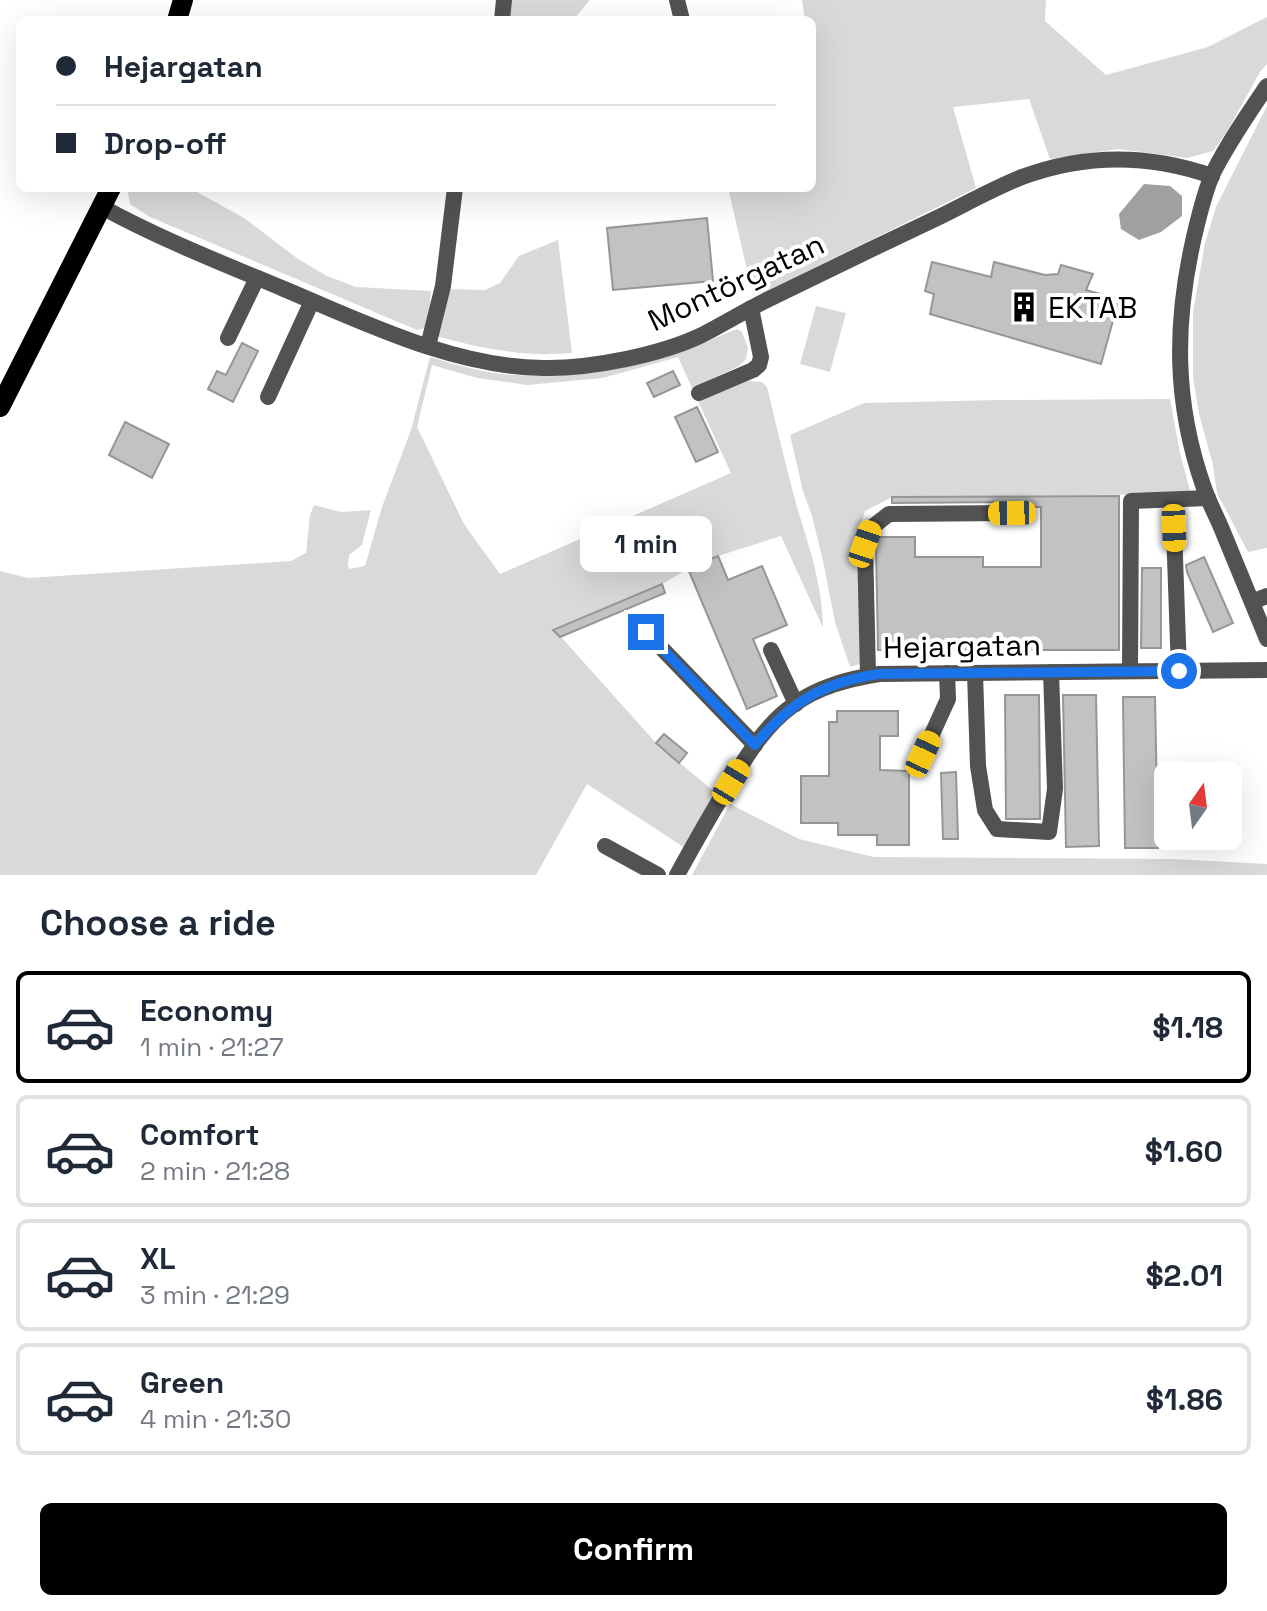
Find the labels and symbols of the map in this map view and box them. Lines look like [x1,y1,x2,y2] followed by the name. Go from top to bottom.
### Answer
[642,224,830,340] street label: Montörgatan
[1048,288,1137,327] place label: EKTAB
[1007,290,1041,324] building icon: EKTAB
[988,501,1036,525] car
[1161,504,1187,552] car
[580,516,712,572] callout: 1 min
[846,517,884,571] car
[628,614,664,650] route end
[883,625,1041,667] street label: Hejargatan
[1161,653,1197,689] route start
[902,727,944,781] car
[708,755,754,809] car
[1154,762,1242,850] north arrow

